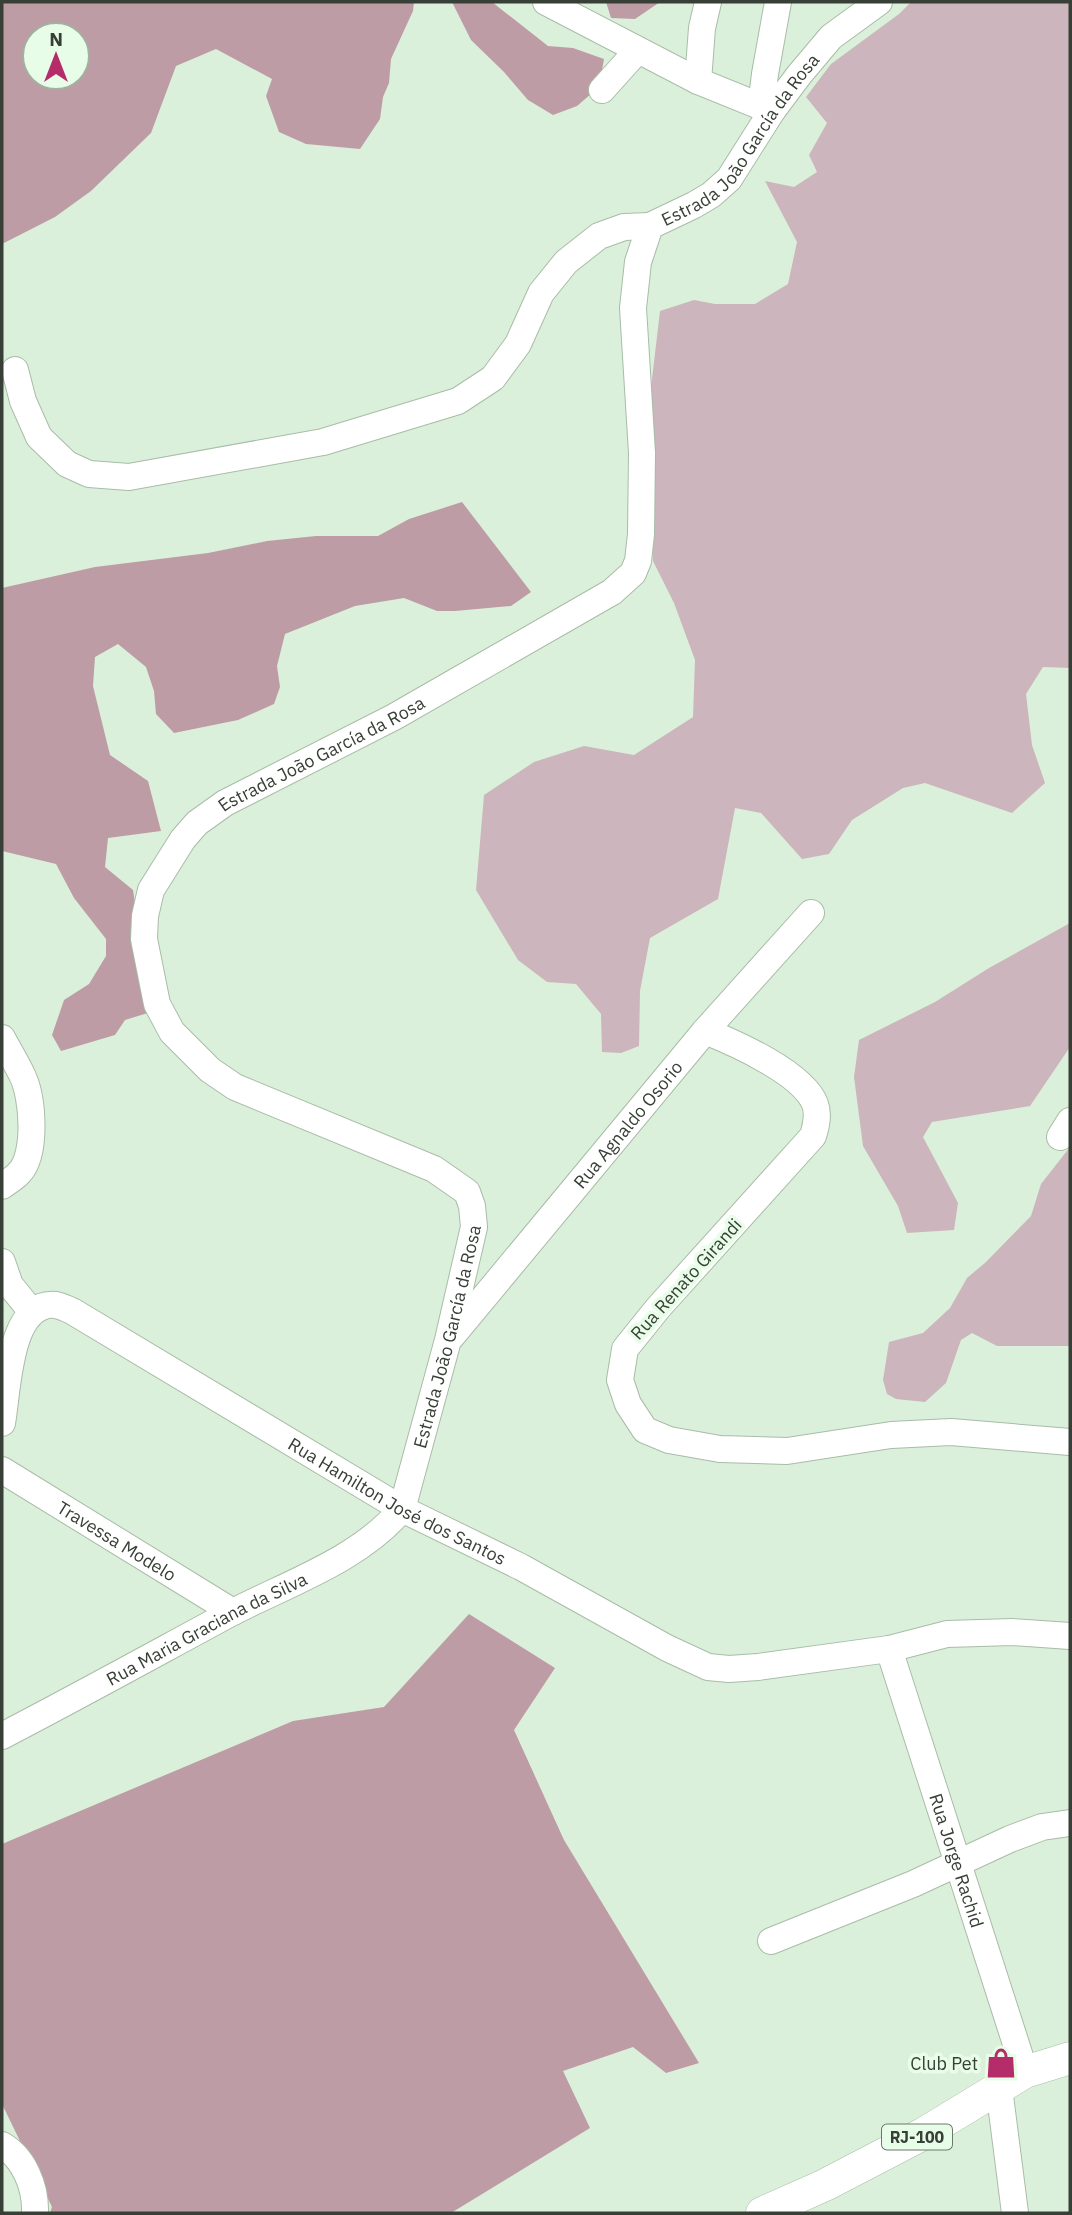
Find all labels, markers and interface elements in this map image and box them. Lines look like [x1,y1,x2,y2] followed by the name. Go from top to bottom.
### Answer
[21,21,91,91] north arrow
[49,27,63,51] text: N
[657,48,824,230] street label: Estrada João García da Rosa
[213,690,429,816] street label: Estrada João García da Rosa
[568,1056,687,1193] street label: Rua Agnaldo Osorio
[625,1214,747,1344] street label: Rua Renato Girandi
[408,1222,486,1451] street label: Estrada João García da Rosa
[284,1432,510,1570] street label: Rua Hamilton José dos Santos
[53,1495,181,1586] street label: Travessa Modelo
[102,1567,311,1690] street label: Rua Maria Graciana da Silva
[925,1790,989,1930] street label: Rua Jorge Rachid
[984,2046,1018,2080] shop icon: Club Pet
[910,2052,978,2075] place label: Club Pet
[882,2124,952,2150] road number: RJ-100

